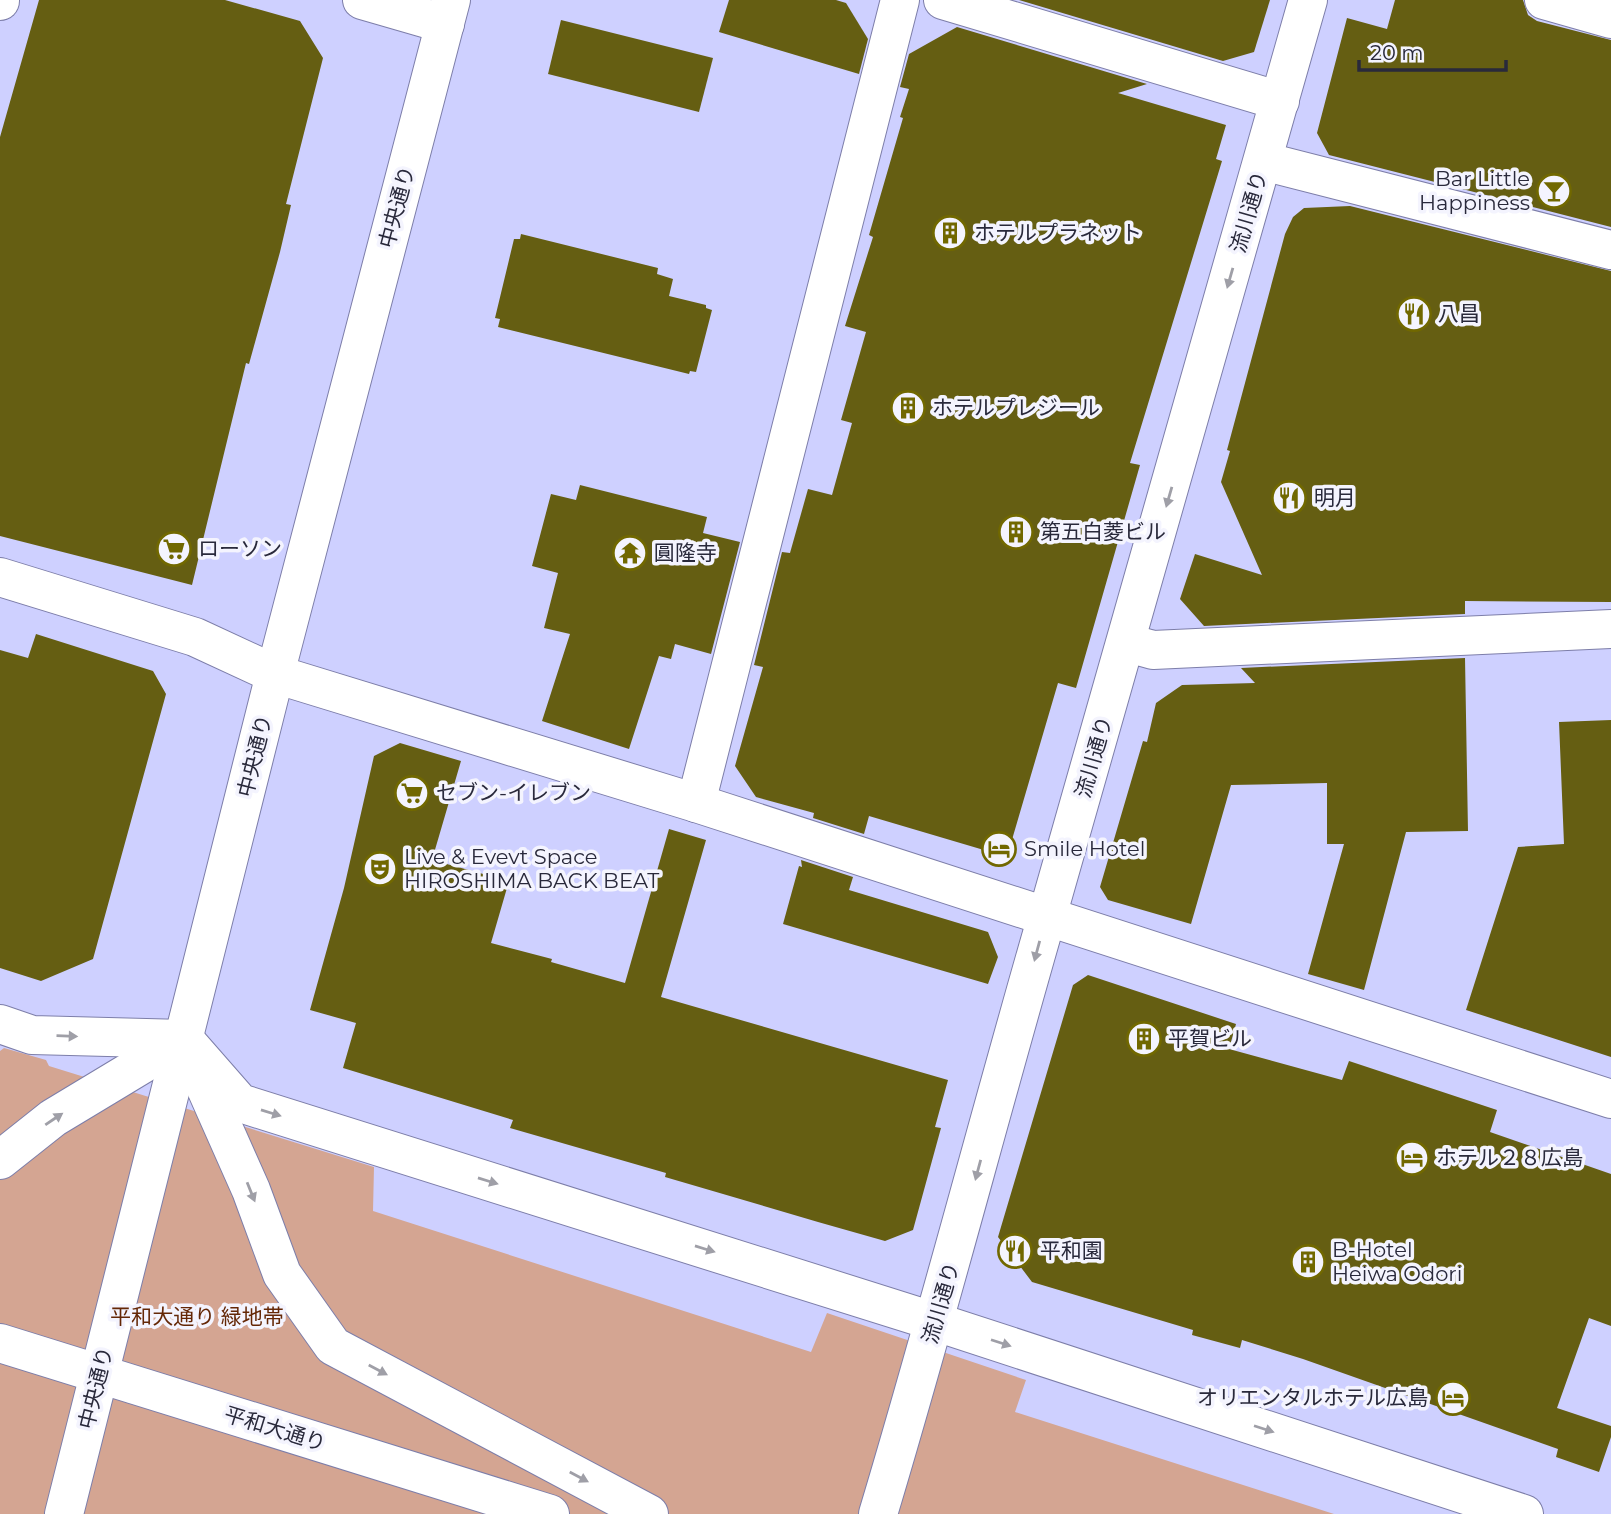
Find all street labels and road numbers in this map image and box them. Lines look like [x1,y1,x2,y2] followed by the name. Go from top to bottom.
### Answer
[374,163,419,251] street label: 中央通り
[1225,168,1272,256] street label: 流川通り
[232,712,277,800] street label: 中央通り
[1070,713,1117,801] street label: 流川通り
[917,1259,964,1347] street label: 流川通り
[73,1344,118,1432] street label: 中央通り
[221,1401,329,1456] street label: 平和大通り

